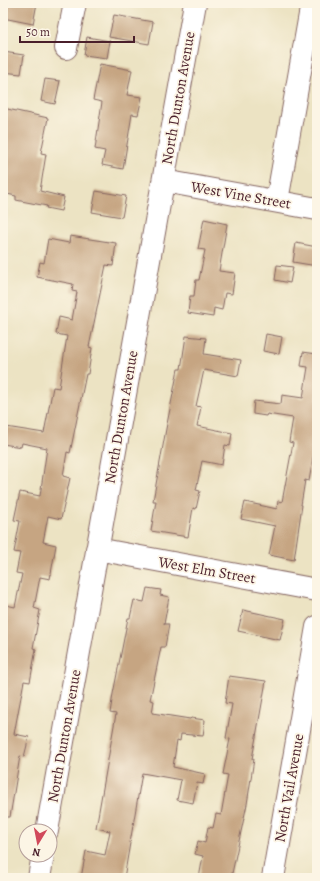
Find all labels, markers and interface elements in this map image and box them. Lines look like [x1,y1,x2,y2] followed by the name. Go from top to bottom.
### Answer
[20,18,134,44] scale bar
[26,24,50,40] text: 50 m
[156,30,200,166] street label: North Dunton Avenue
[188,176,293,214] street label: West Vine Street
[99,349,143,485] street label: North Dunton Avenue
[156,551,257,588] street label: West Elm Street
[42,668,86,804] street label: North Dunton Avenue
[270,732,308,844] street label: North Vail Avenue
[18,823,58,863] north arrow
[31,844,42,860] text: N

